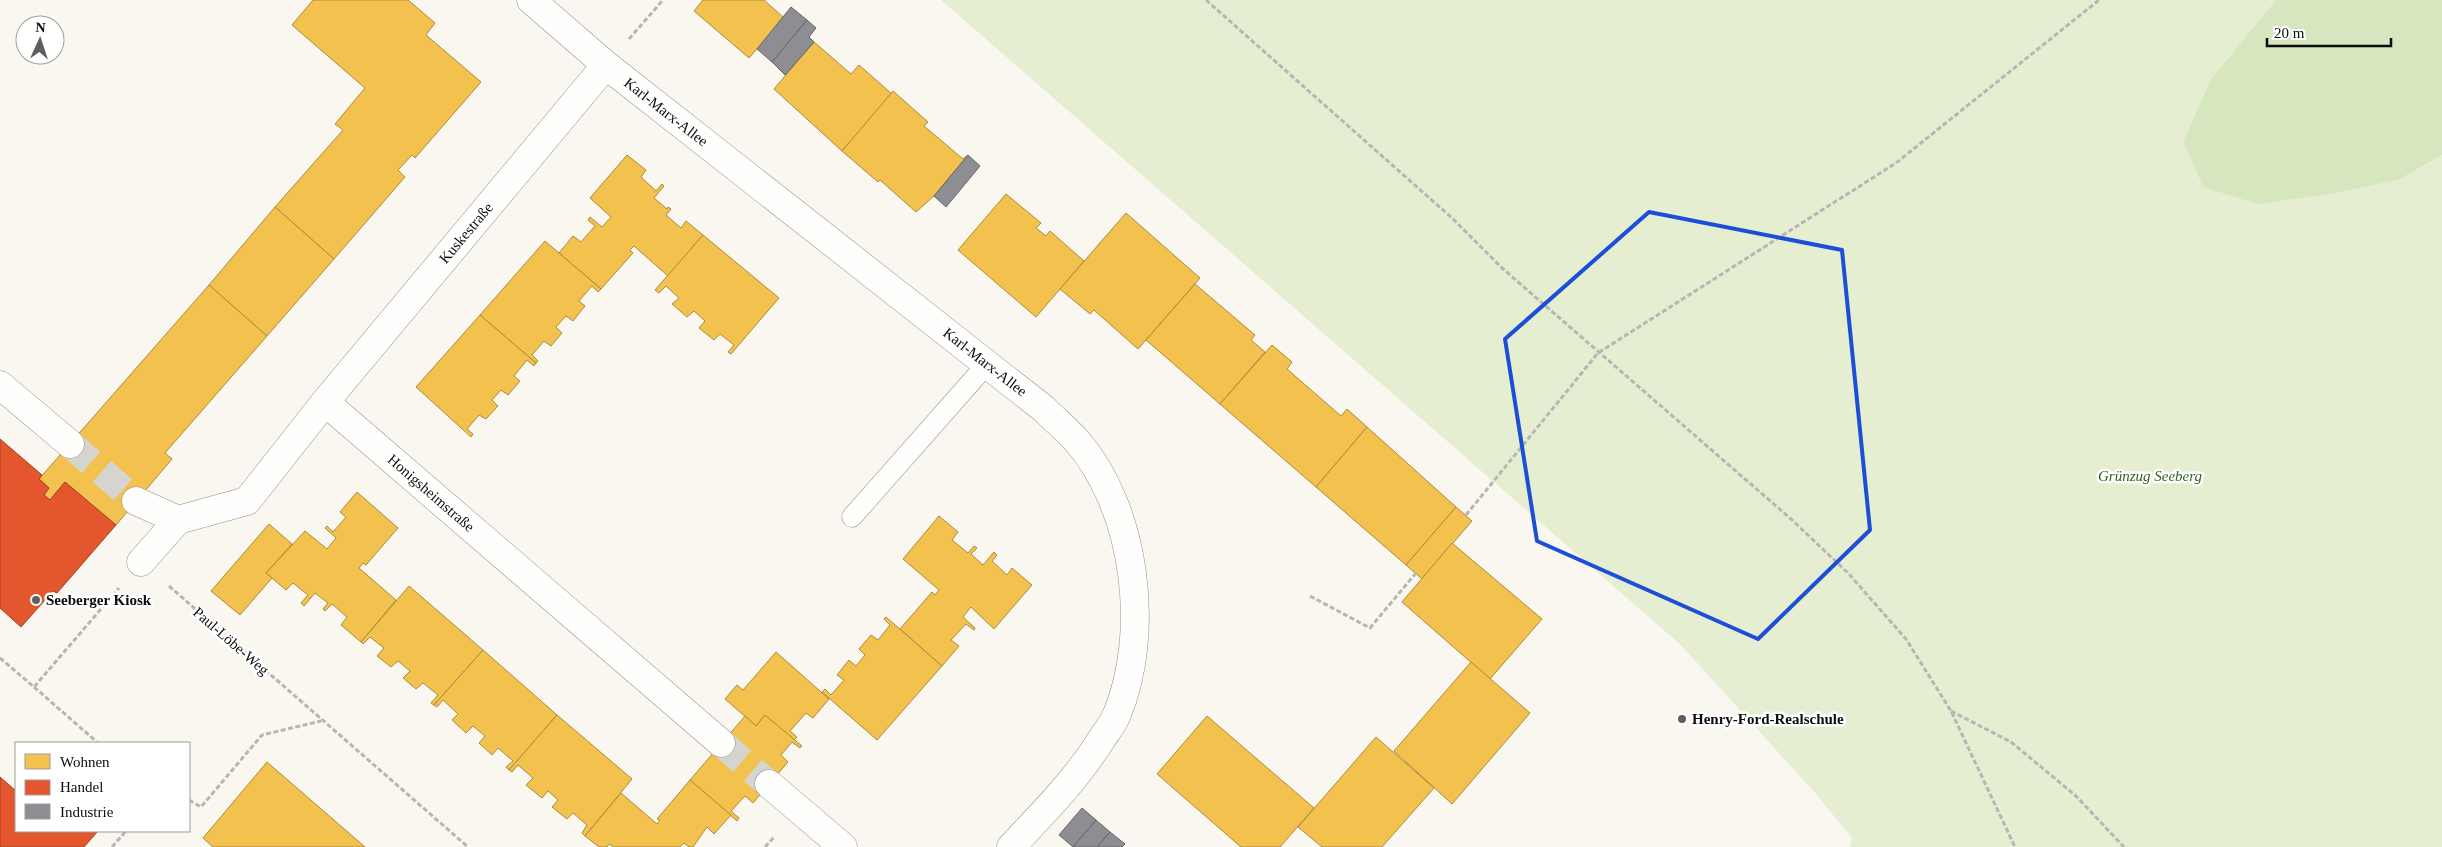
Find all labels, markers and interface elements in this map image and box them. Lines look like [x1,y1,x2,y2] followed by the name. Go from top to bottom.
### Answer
[15,15,65,65] north arrow
[2267,15,2391,47] scale bar
[35,20,46,35] text: N
[2274,25,2305,41] text: 20 m
[621,74,711,150] street label: Karl-Marx-Allee
[436,199,496,267] street label: Kuskestraße
[940,324,1030,400] street label: Karl-Marx-Allee
[385,451,478,535] street label: Honigsheimstraße
[2098,468,2203,484] park label: Grünzug Seeberg
[46,592,152,608] place label: Seeberger Kiosk
[30,594,42,606] marker: Seeberger Kiosk
[190,604,272,678] street label: Paul-Löbe-Weg
[1692,711,1844,727] place label: Henry-Ford-Realschule
[1676,713,1688,725] marker: Henry-Ford-Realschule
[15,742,190,832] legend
[60,754,110,770] text: Wohnen
[60,779,103,795] text: Handel
[60,804,114,820] text: Industrie

